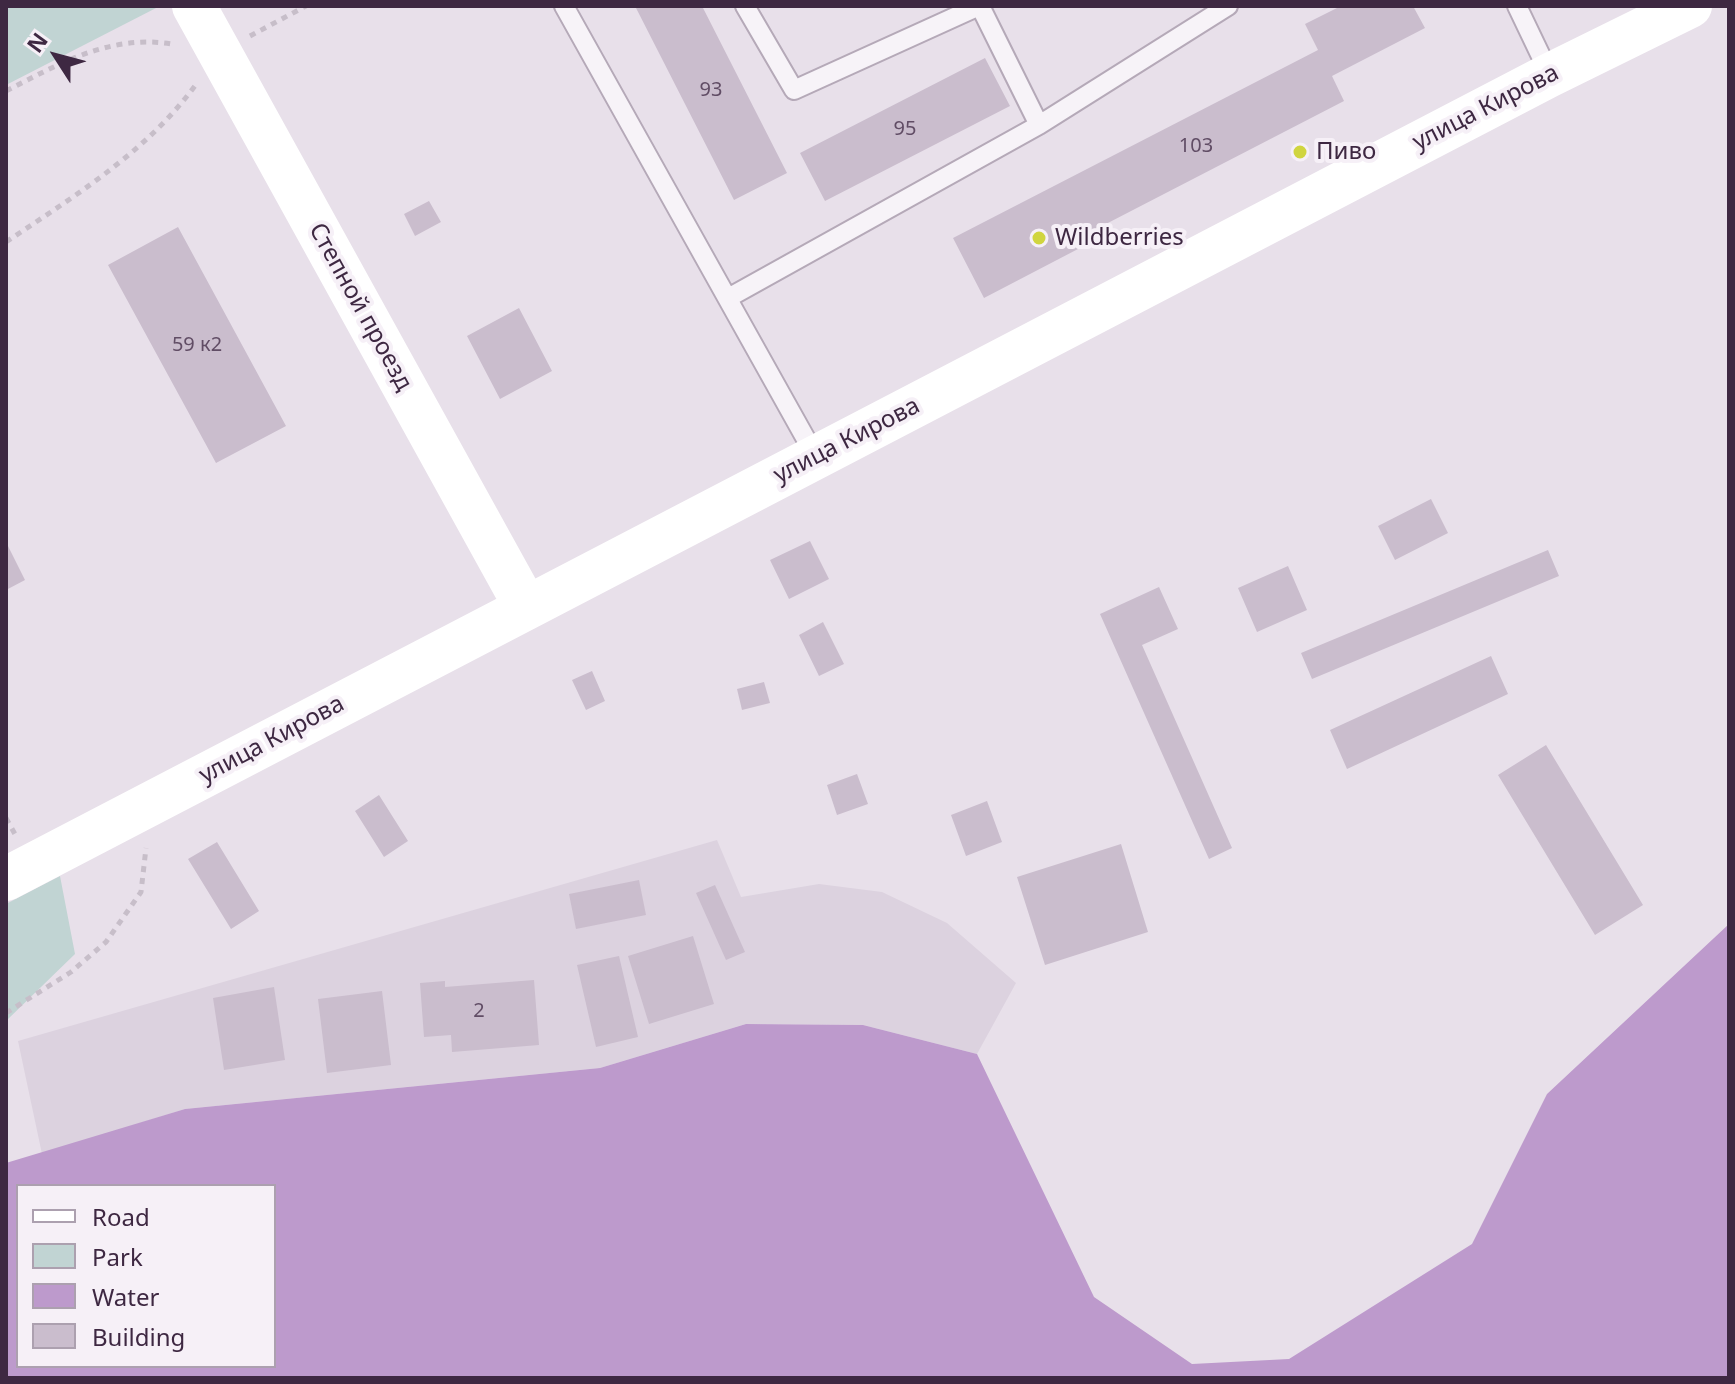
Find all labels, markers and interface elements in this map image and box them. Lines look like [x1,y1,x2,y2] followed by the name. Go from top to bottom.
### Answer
[16,16,96,96] north arrow
[19,26,54,58] text: N
[1408,59,1564,157] street label: улица Кирова
[700,78,722,102] house number: 93
[894,117,916,141] house number: 95
[1179,134,1213,158] house number: 103
[1316,138,1376,166] place label: Пиво
[1291,143,1309,161] marker: Пиво
[302,218,418,396] street label: Степной проезд
[1055,224,1184,252] place label: Wildberries
[1030,229,1048,247] marker: Wildberries
[172,333,222,357] house number: 59 к2
[769,392,925,490] street label: улица Кирова
[195,690,349,790] street label: улица Кирова
[473,999,485,1023] house number: 2
[16,1184,276,1368] legend
[92,1200,150,1233] text: Road
[92,1240,143,1273] text: Park
[92,1280,159,1313] text: Water
[92,1320,185,1353] text: Building

